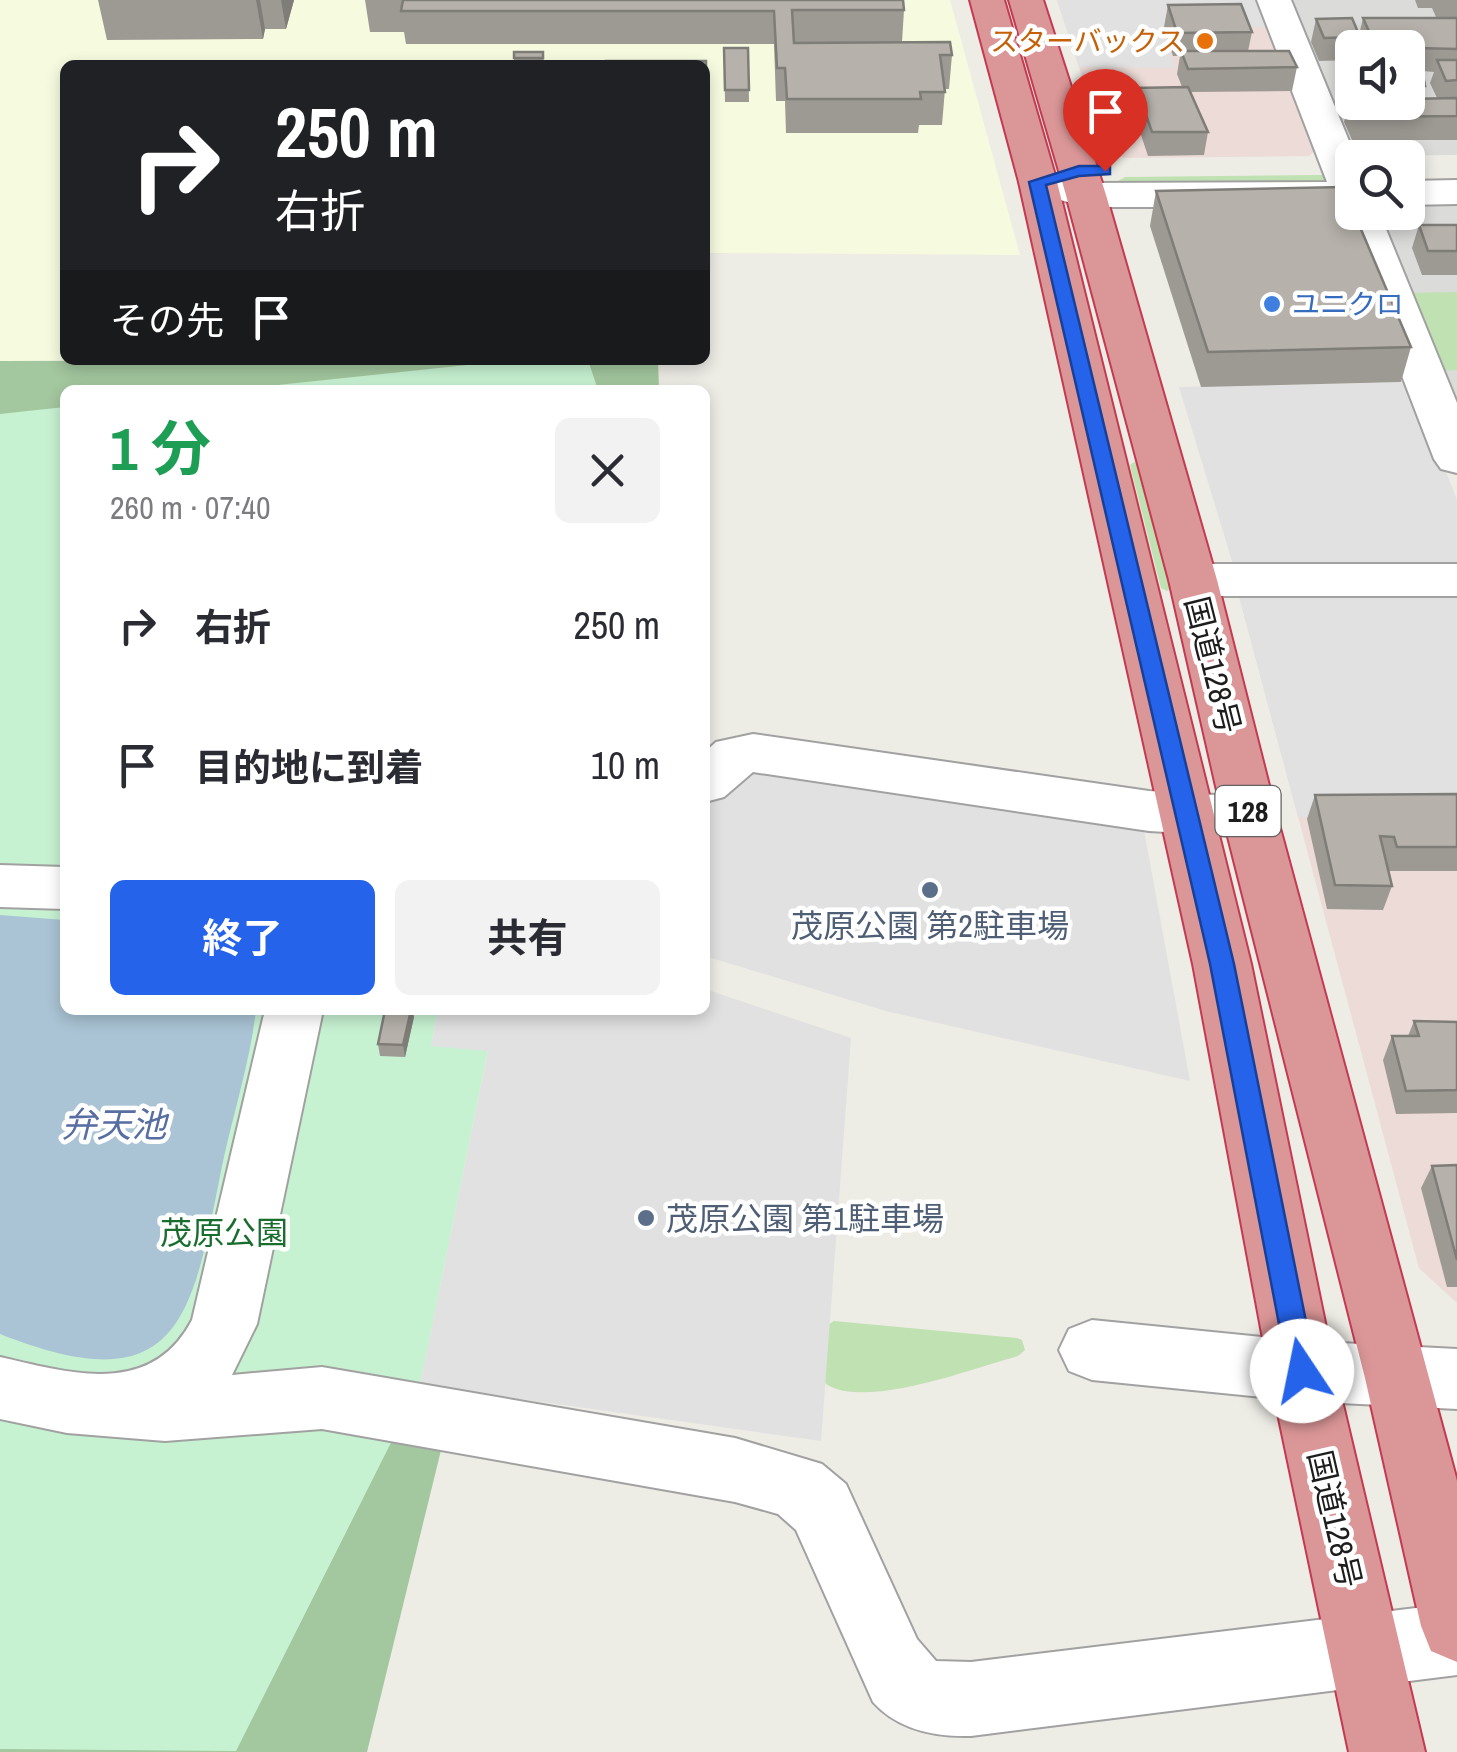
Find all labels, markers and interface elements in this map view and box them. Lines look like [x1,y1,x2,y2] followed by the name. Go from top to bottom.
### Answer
[990,22,1185,60] place label: スターバックス
[1194,30,1216,52] marker: スターバックス
[1335,30,1425,230] map controls
[1335,30,1425,120] button: sound
[1063,69,1148,172] pin
[1078,84,1133,139] icon: arrive
[275,85,438,179] text: 250 m
[110,100,240,230] icon: right
[1335,140,1425,230] button: search
[275,180,365,241] text: 右折
[1292,285,1404,323] place label: ユニクロ
[244,290,299,345] icon: arrive
[1261,293,1283,315] marker: ユニクロ
[110,295,224,346] text: その先
[110,408,211,489] text: 1 分
[555,418,660,523] button: close
[110,486,270,529] text: 260 m · 07:40
[1175,592,1251,738] street label: 国道128号
[110,598,165,653] icon: right
[573,600,660,651] text: 250 m
[195,602,271,653] text: 右折
[110,738,165,793] icon: arrive
[591,740,660,791] text: 10 m
[195,742,423,793] text: 目的地に到着
[1216,786,1280,836] road number: 128
[919,879,941,901] marker: 茂原公園 第2駐車場
[110,880,375,995] button: 終了
[395,880,660,995] button: 共有
[791,904,1069,947] place label: 茂原公園 第2駐車場
[61,1101,169,1148] water label: 弁天池
[666,1197,944,1240] place label: 茂原公園 第1駐車場
[635,1207,657,1229] marker: 茂原公園 第1駐車場
[160,1211,288,1254] park label: 茂原公園
[1250,1319,1354,1423] position arrow
[1298,1446,1372,1592] street label: 国道128号

